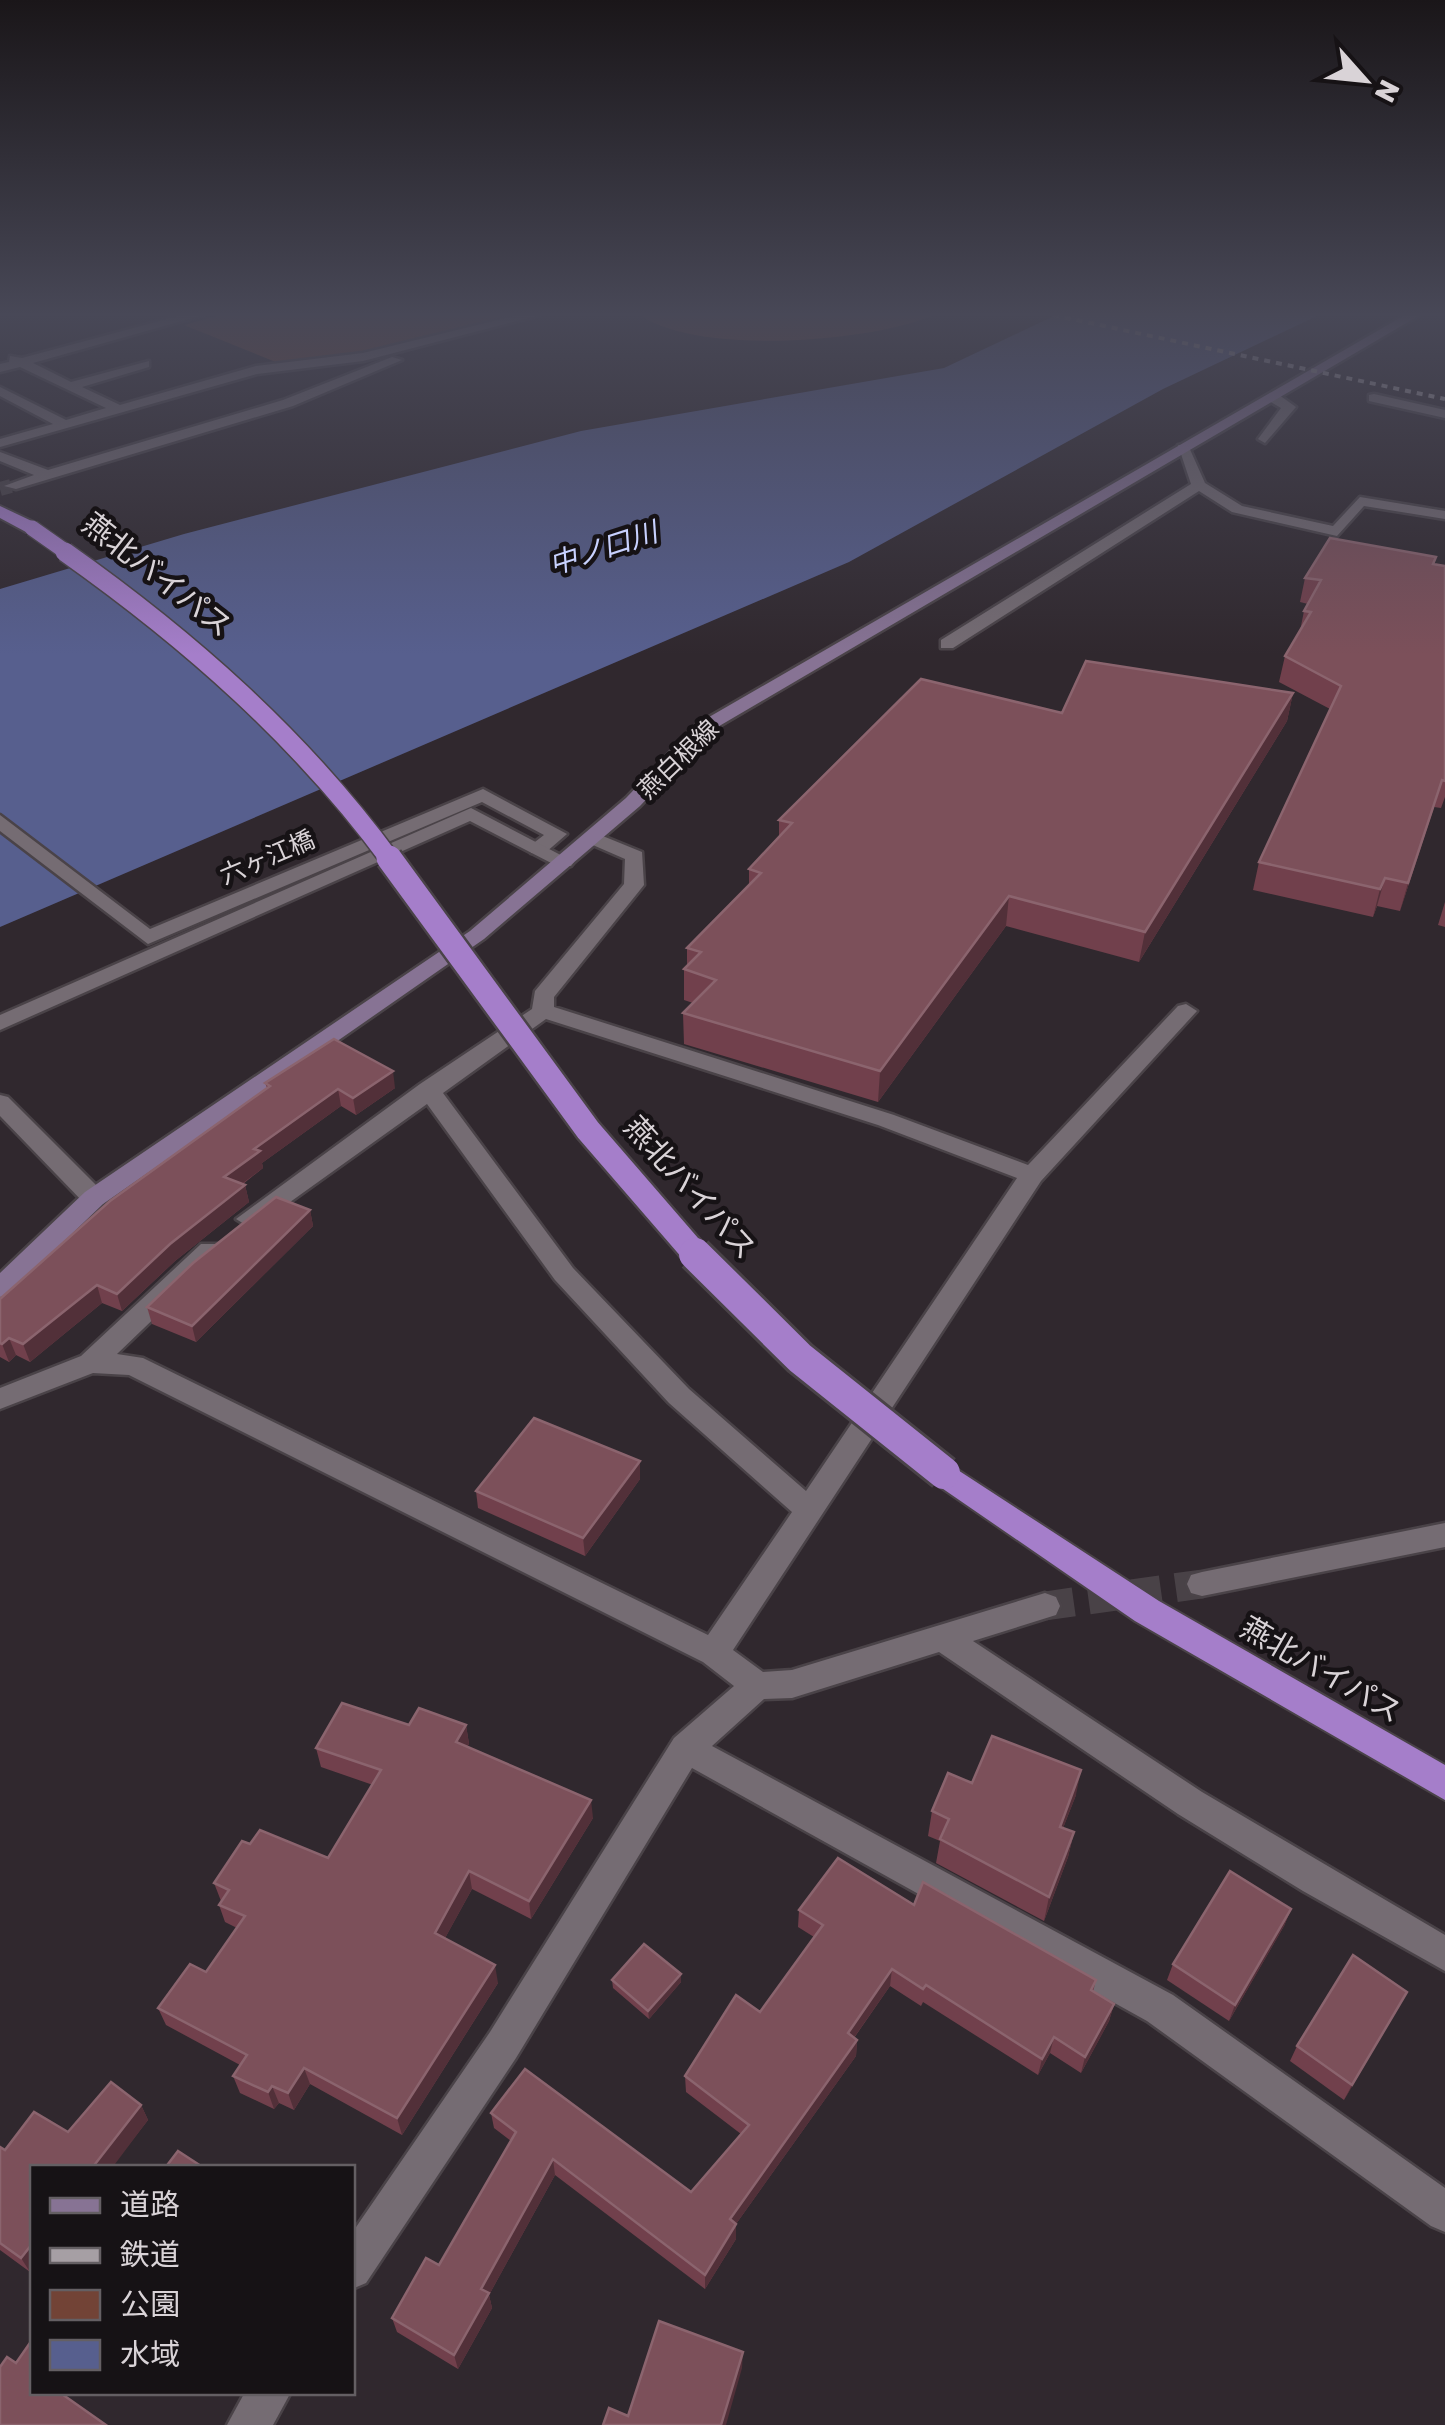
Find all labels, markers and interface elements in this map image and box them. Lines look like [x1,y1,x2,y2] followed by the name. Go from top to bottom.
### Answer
[1315,30,1415,130] north arrow
[1368,75,1406,108] text: N
[75,506,239,644] street label: 燕北バイパス
[545,515,664,581] water label: 中ノ口川
[632,714,724,805] street label: 燕白根線
[215,825,319,890] street label: 六ヶ江橋
[617,1109,763,1267] street label: 燕北バイパス
[1234,1610,1408,1730] street label: 燕北バイパス
[30,2165,355,2395] legend
[120,2187,180,2223] text: 道路
[120,2237,180,2273] text: 鉄道
[120,2287,180,2323] text: 公園
[120,2337,180,2373] text: 水域

